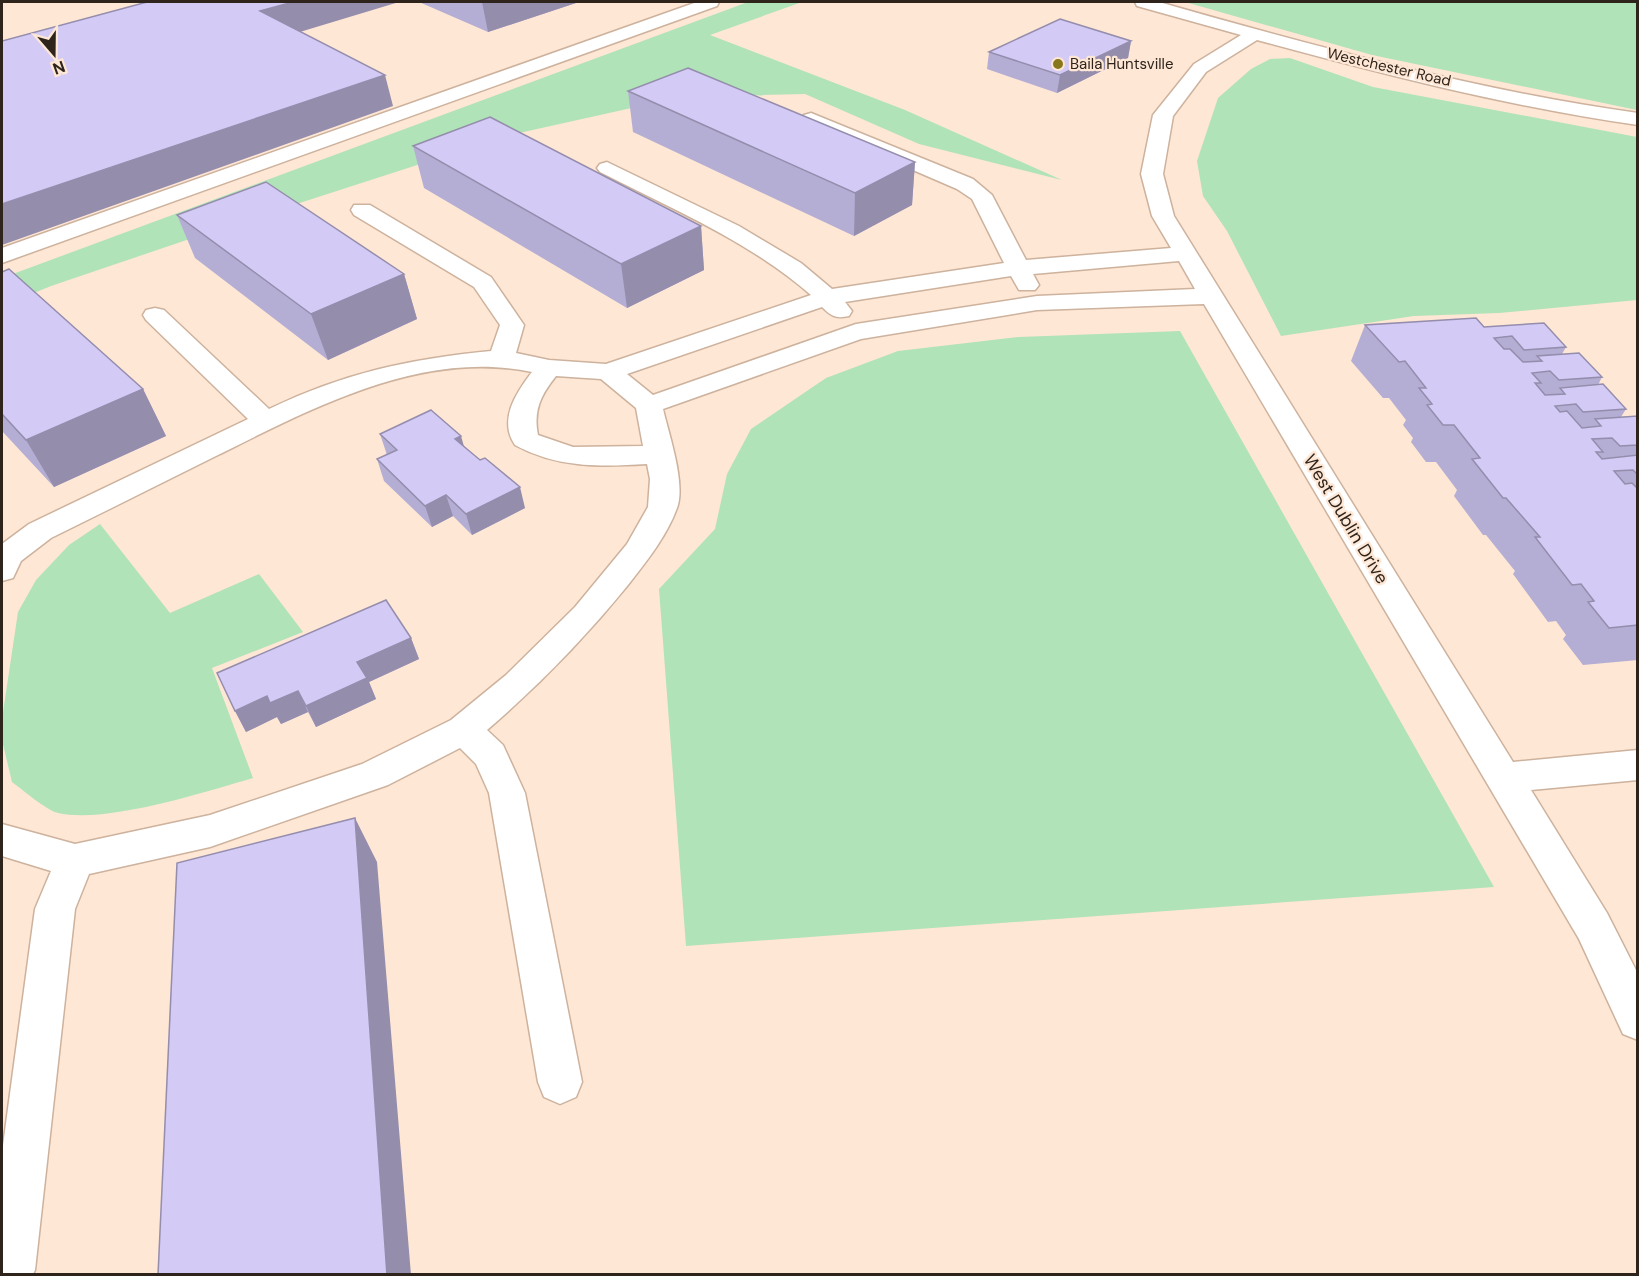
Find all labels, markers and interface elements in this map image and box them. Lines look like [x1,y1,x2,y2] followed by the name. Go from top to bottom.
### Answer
[24,24,84,84] north arrow
[1325,43,1453,91] street label: Westchester Road
[1070,54,1173,74] place label: Baila Huntsville
[50,56,68,79] text: N
[1051,57,1065,71] marker: Baila Huntsville
[1298,450,1394,588] street label: West Dublin Drive

